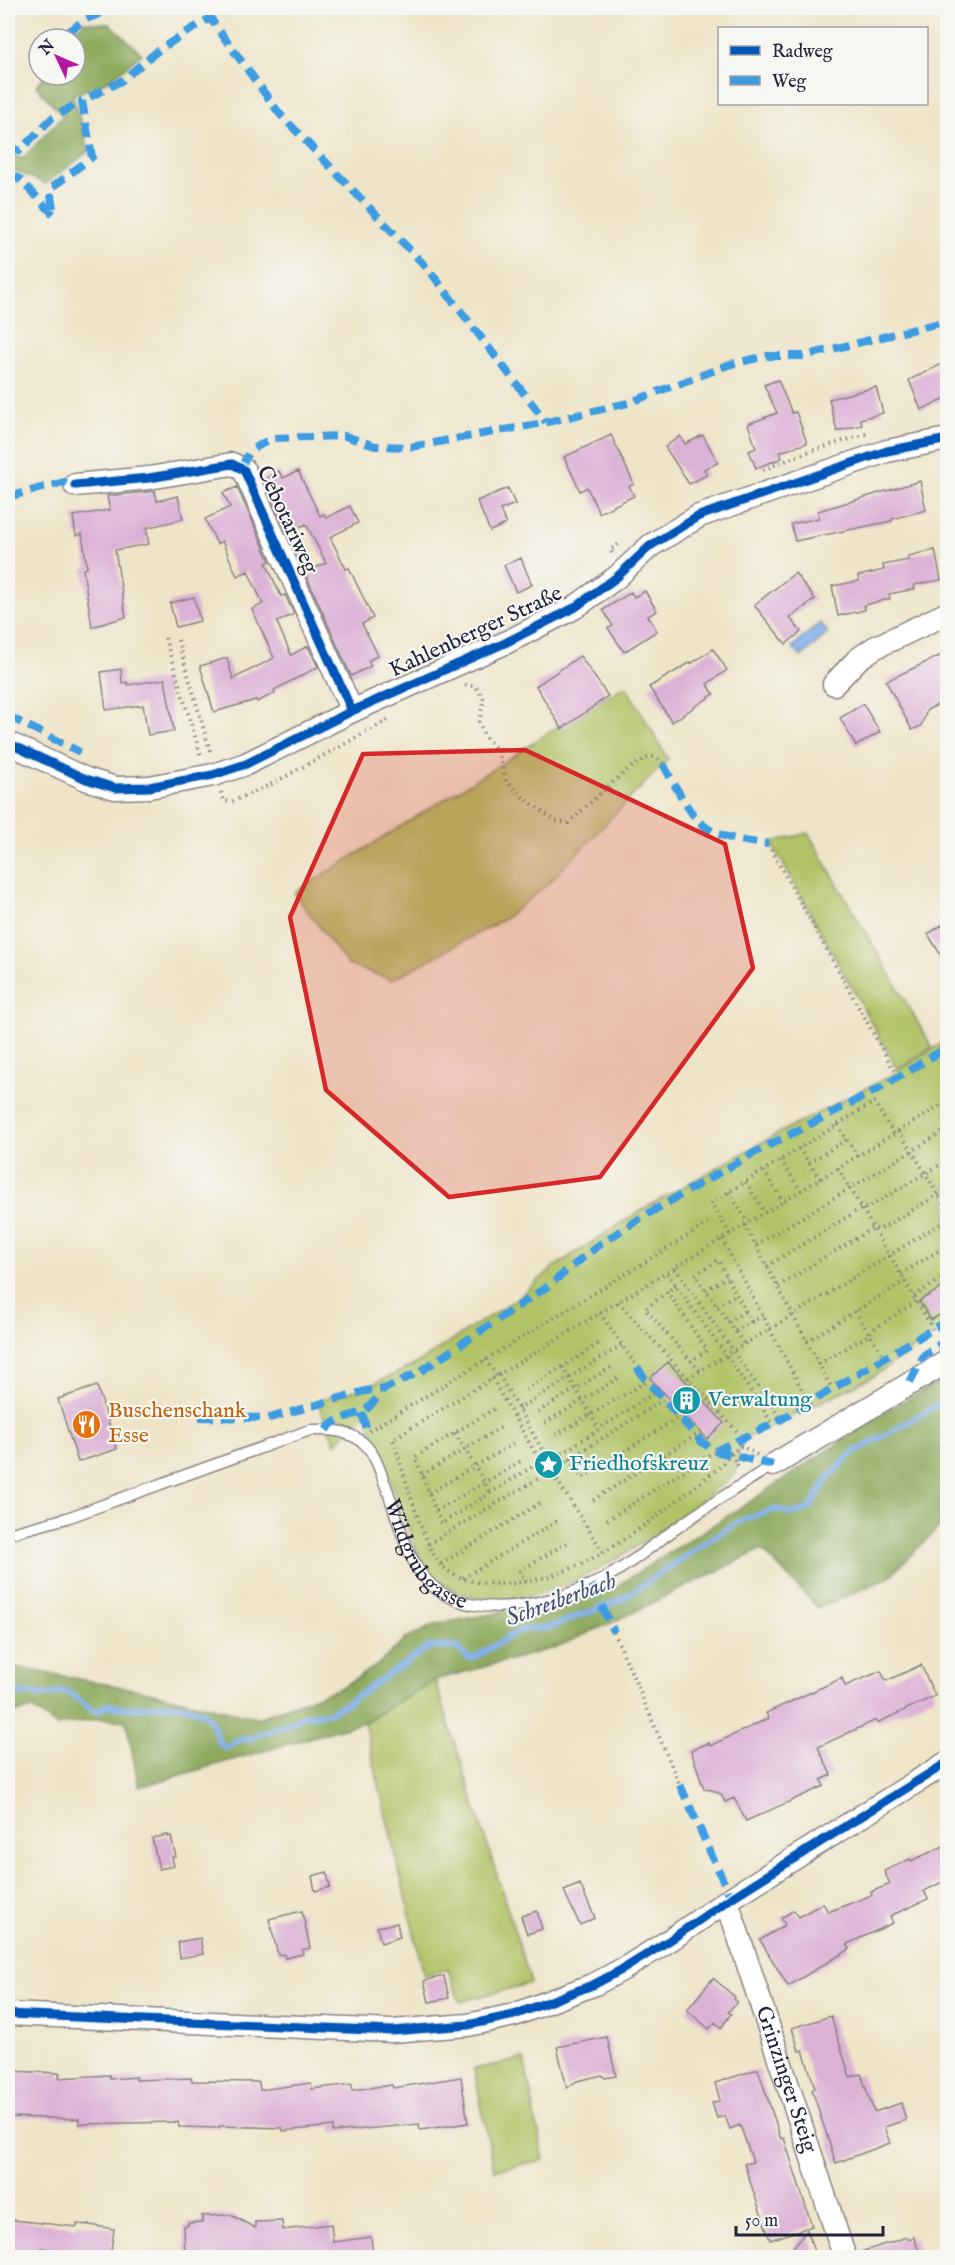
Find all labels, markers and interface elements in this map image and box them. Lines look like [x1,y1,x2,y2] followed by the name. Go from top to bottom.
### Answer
[27,27,87,87] north arrow
[718,27,928,105] legend
[35,36,60,61] text: N
[772,41,833,64] text: Radweg
[772,71,807,94] text: Weg
[250,461,325,580] street label: Cebotariweg
[385,580,567,684] street label: Kahlenberger Straße
[671,1384,703,1416] building icon: Verwaltung
[707,1386,813,1414] place label: Verwaltung
[108,1397,247,1450] place label: Buschenschank Esse
[71,1408,103,1440] restaurant icon: Buschenschank Esse
[532,1448,564,1480] place icon: Friedhofskreuz
[569,1450,709,1478] place label: Friedhofskreuz
[377,1496,470,1616] street label: Wildgrubgasse
[501,1566,621,1634] water label: Schreiberbach
[749,2003,824,2157] street label: Grinzinger Steig
[736,2199,883,2237] scale bar
[745,2210,778,2233] text: 50 m

